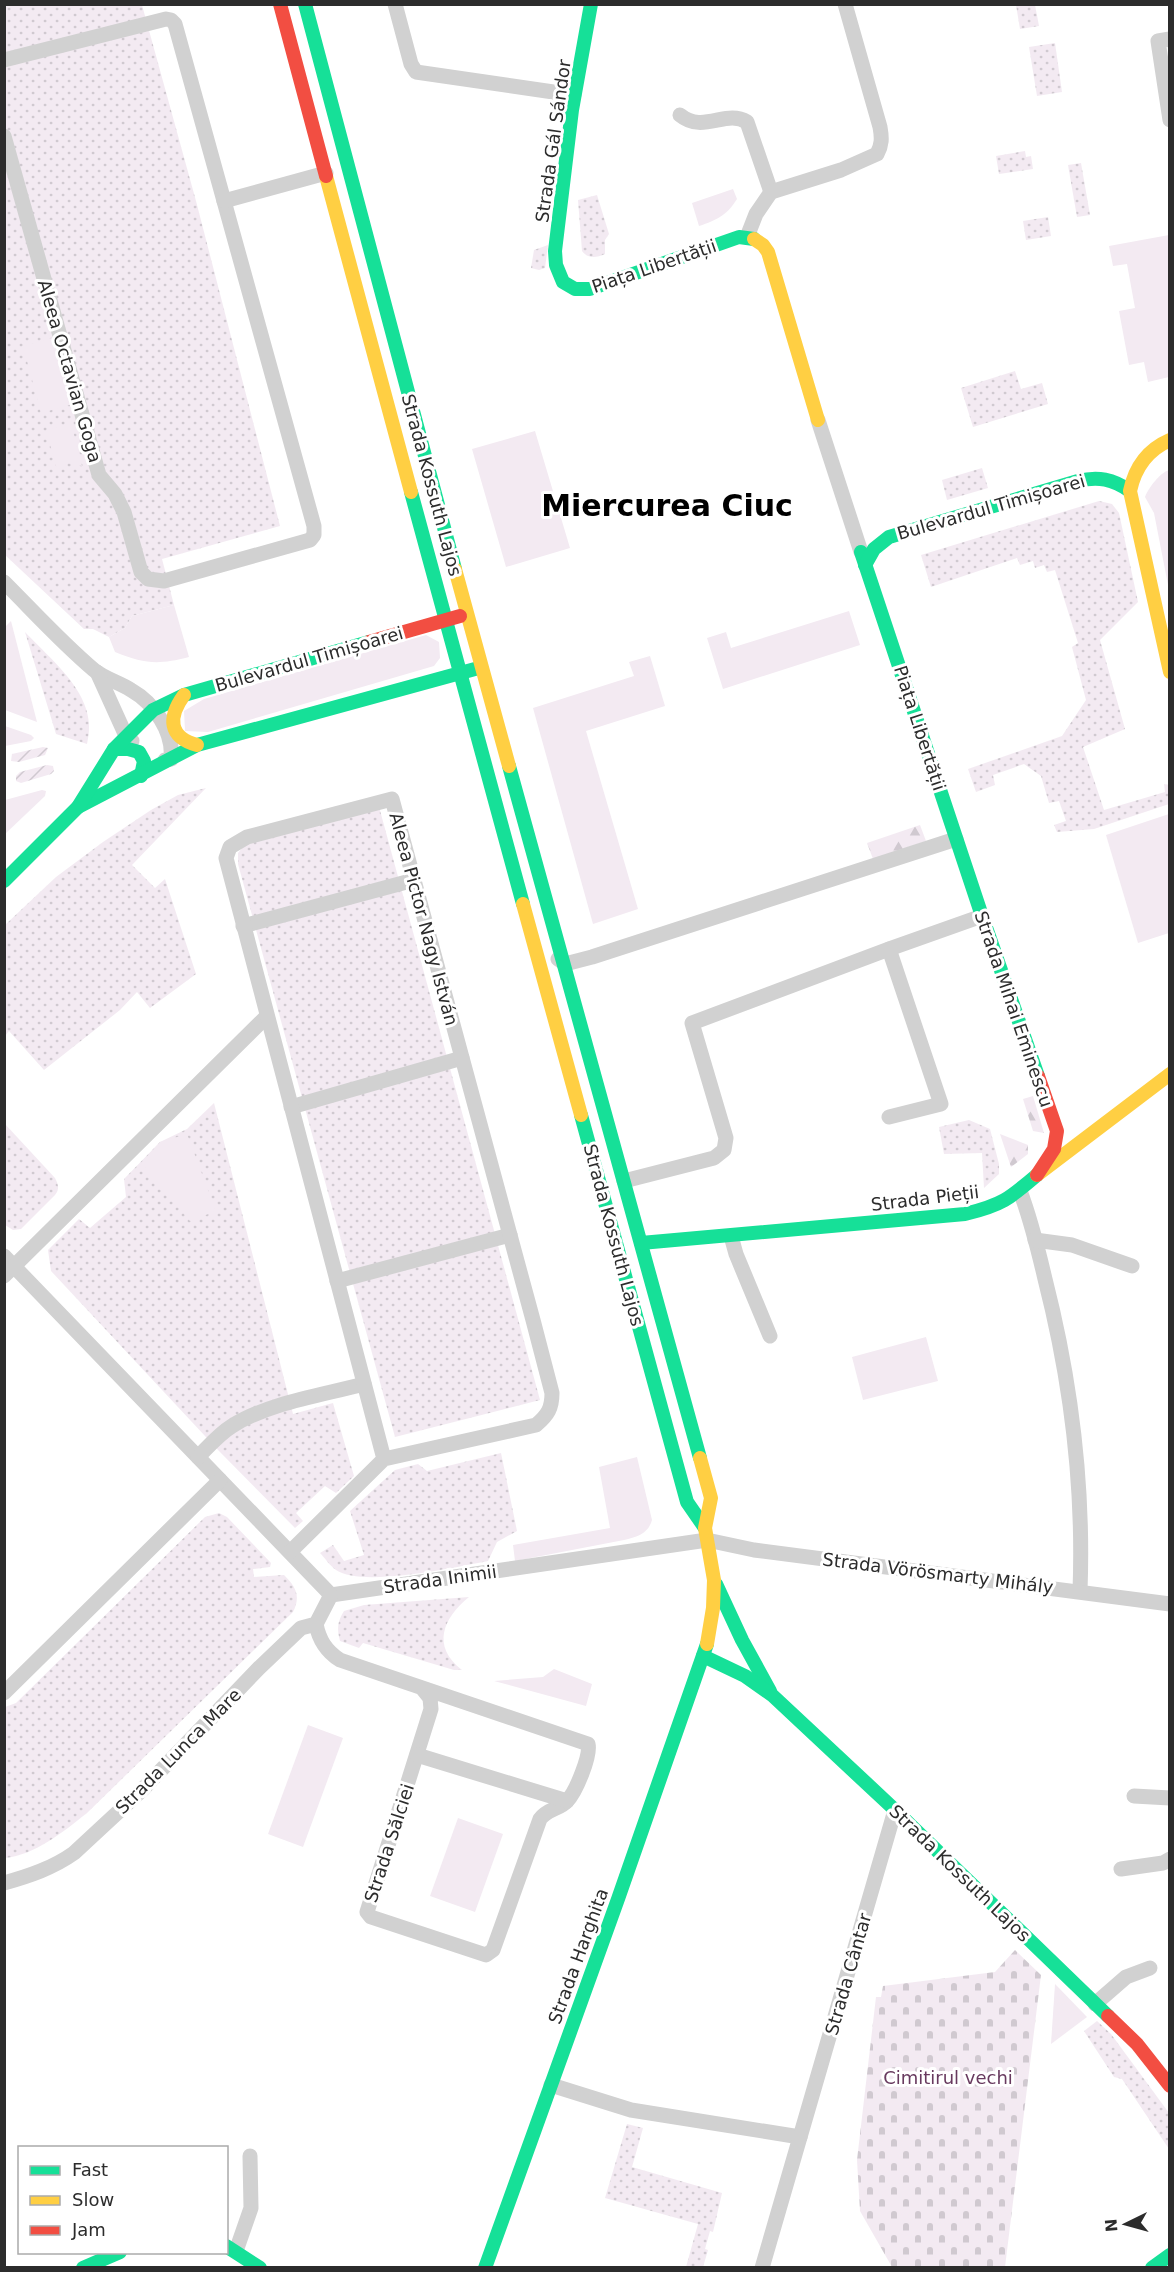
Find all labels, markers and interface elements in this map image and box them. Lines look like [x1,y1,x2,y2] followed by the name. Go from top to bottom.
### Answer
[531,57,575,224] street label: Strada Gál Sándor
[589,235,719,297] street label: Piața Libertății
[34,277,106,465] street label: Aleea Octavian Goga
[398,392,466,578] street label: Strada Kossuth Lajos
[895,470,1087,544] street label: Bulevardul Timișoarei
[541,488,793,523] district label: Miercurea Ciuc
[213,622,405,696] street label: Bulevardul Timișoarei
[890,663,950,793] street label: Piața Libertății
[385,810,463,1028] street label: Aleea Pictor Nagy István
[971,908,1057,1110] street label: Strada Mihai Eminescu
[580,1142,648,1328] street label: Strada Kossuth Lajos
[870,1181,980,1215] street label: Strada Pieții
[821,1548,1055,1598] street label: Strada Vörösmarty Mihály
[382,1561,498,1597] street label: Strada Inimii
[111,1684,245,1818] street label: Strada Lunca Mare
[360,1781,418,1905] street label: Strada Sălciei
[885,1800,1035,1946] street label: Strada Kossuth Lajos
[544,1885,612,2027] street label: Strada Harghita
[821,1910,876,2037] street label: Strada Cântar
[883,2067,1013,2088] park label: Cimitirul vechi
[18,2146,228,2254] legend
[72,2159,108,2180] text: Fast
[72,2189,114,2210] text: Slow
[1096,2194,1156,2254] north arrow
[1102,2218,1122,2233] text: N
[71,2219,106,2240] text: Jam

